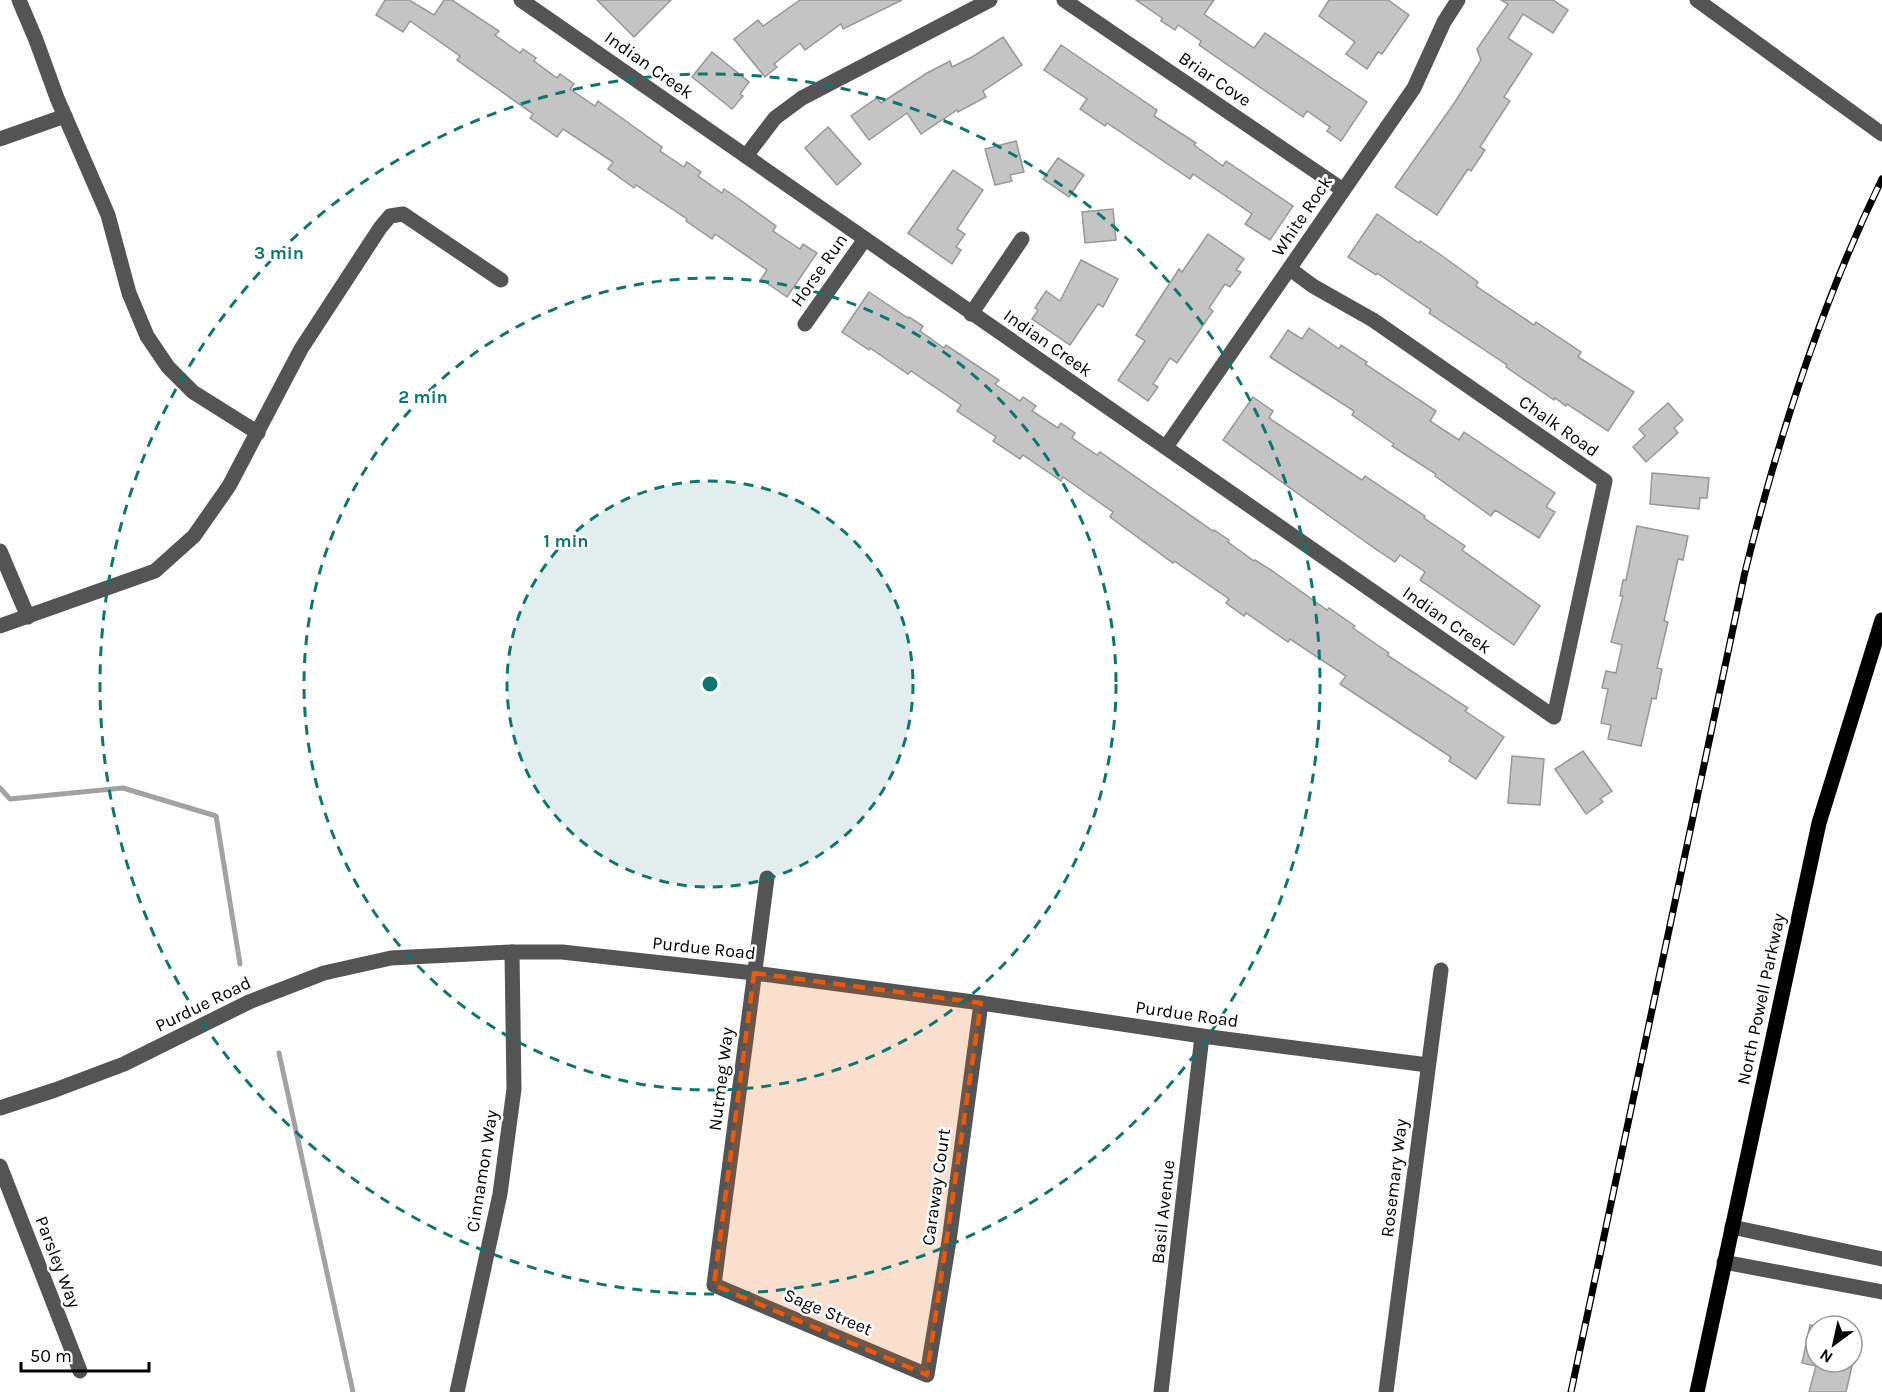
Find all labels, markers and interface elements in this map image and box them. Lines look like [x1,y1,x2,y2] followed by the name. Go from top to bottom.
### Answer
[600,26,698,104] street label: Indian Creek
[1174,47,1256,111] street label: Briar Cove
[1267,171,1337,261] street label: White Rock
[786,229,852,311] street label: Horse Run
[254,242,304,264] text: 3 min
[999,304,1097,382] street label: Indian Creek
[398,386,448,408] text: 2 min
[1515,390,1603,462] street label: Chalk Road
[543,530,589,552] text: 1 min
[1398,581,1496,659] street label: Indian Creek
[700,674,720,694] centre of rings
[1732,911,1790,1087] street label: North Powell Parkway
[651,932,757,964] street label: Purdue Road
[151,971,255,1037] street label: Purdue Road
[1134,996,1240,1032] street label: Purdue Road
[704,1025,738,1132] street label: Nutmeg Way
[461,1108,503,1234] street label: Cinnamon Way
[1376,1117,1412,1239] street label: Rosemary Way
[917,1127,955,1247] street label: Caraway Court
[1147,1159,1179,1265] street label: Basil Avenue
[30,1213,86,1312] street label: Parsley Way
[780,1284,876,1341] street label: Sage Street
[1804,1314,1864,1374] north arrow
[21,1335,148,1373] scale bar
[30,1345,72,1367] text: 50 m
[1816,1345,1836,1367] text: N

